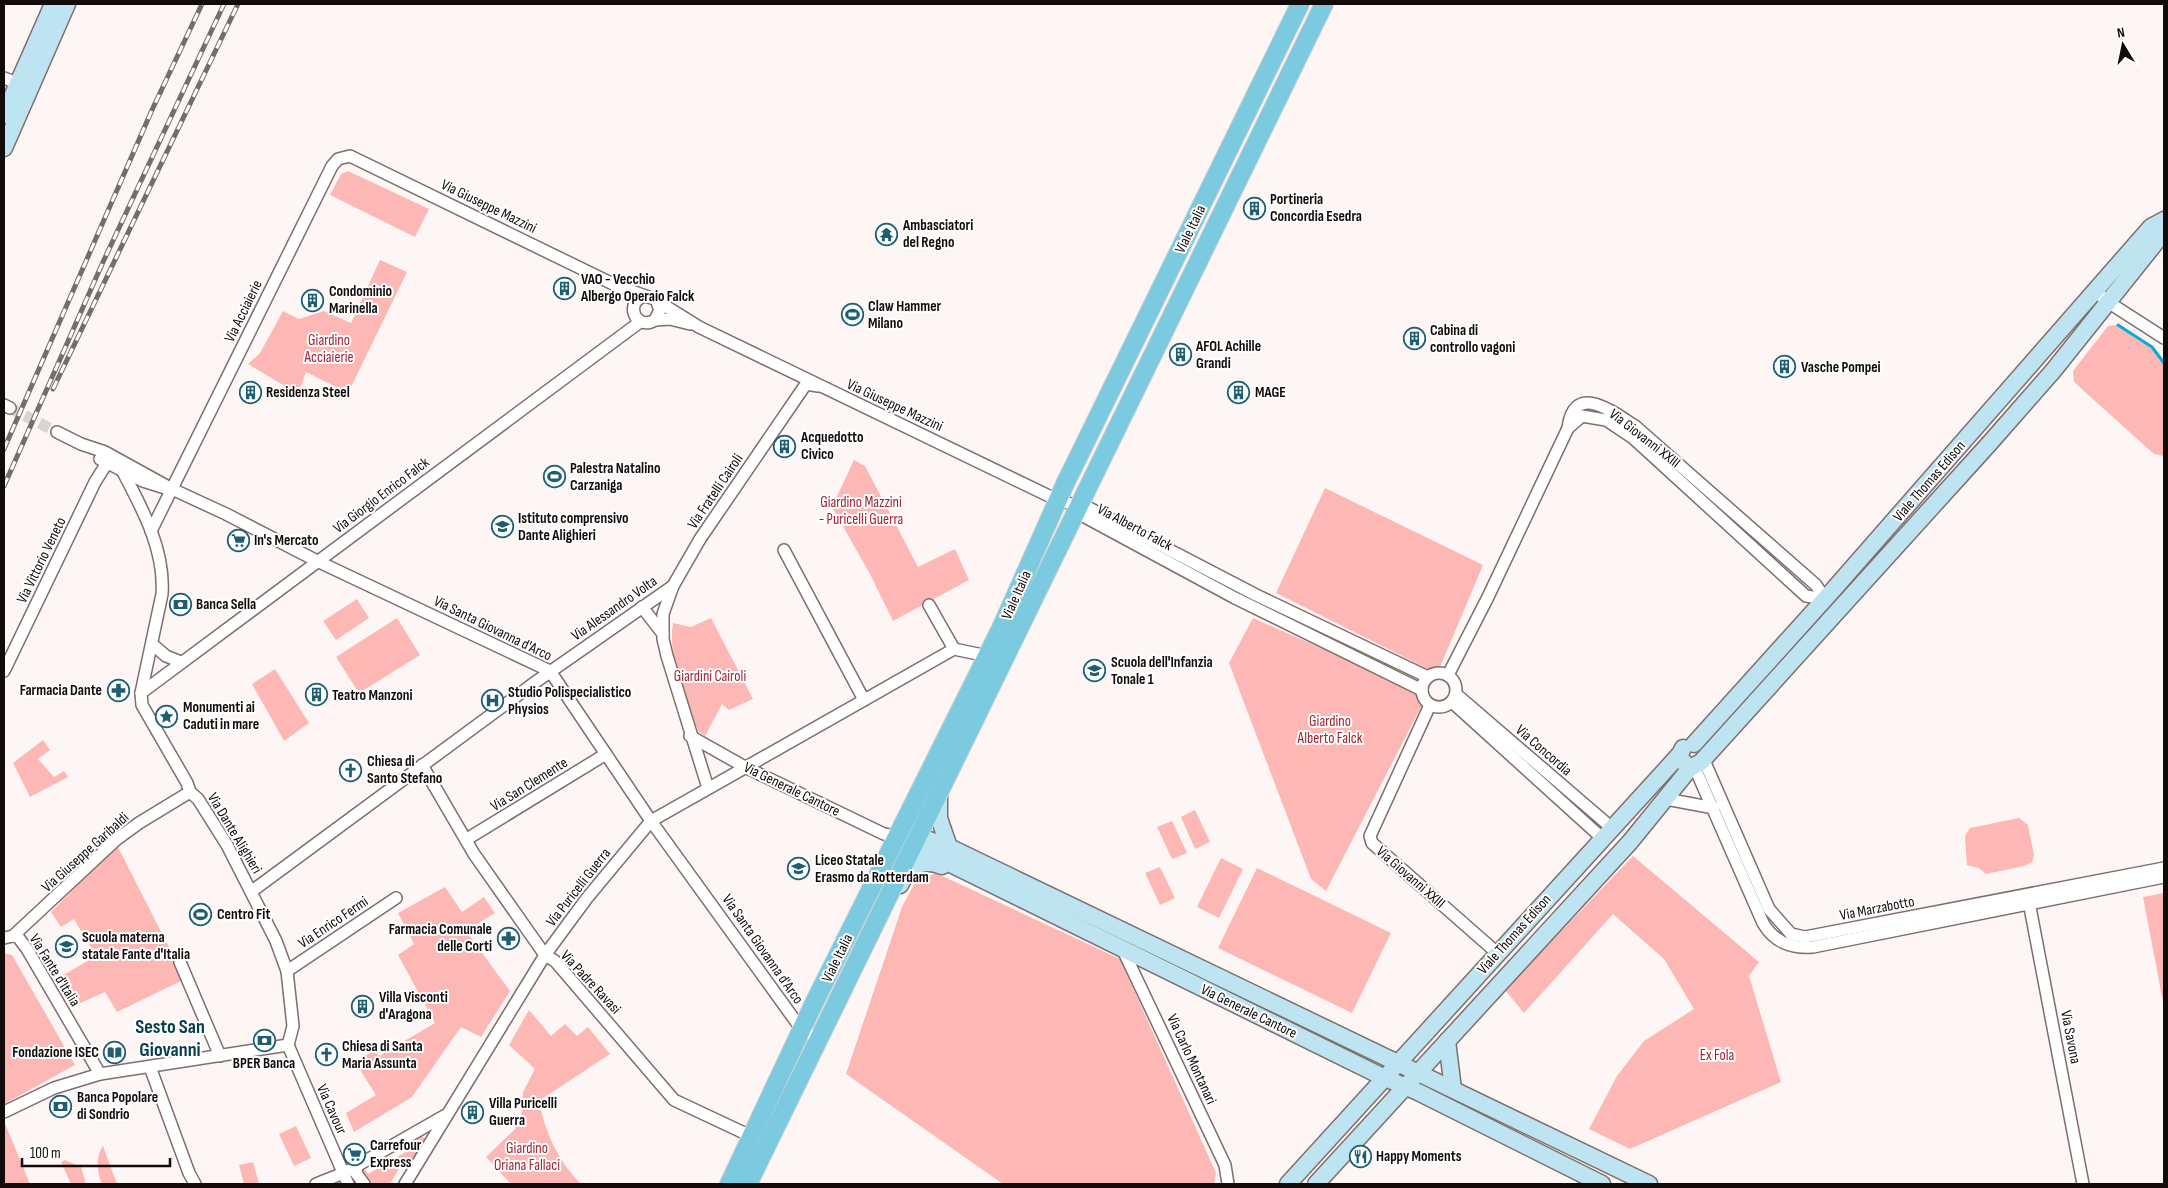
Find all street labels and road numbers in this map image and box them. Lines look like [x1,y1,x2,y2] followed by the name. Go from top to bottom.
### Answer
[438,175,540,238] street label: Via Giuseppe Mazzini
[1171,202,1210,257] street label: Viale Italia
[220,277,267,345] street label: Via Acciaierie
[844,375,946,436] street label: Via Giuseppe Mazzini
[1605,405,1684,472] street label: Via Giovanni XXIII
[1889,437,1970,526] street label: Viale Thomas Edison
[683,450,748,532] street label: Via Fratelli Cairoli
[329,453,433,538] street label: Via Giorgio Enrico Falck
[1094,500,1176,555] street label: Via Alberto Falck
[12,514,71,606] street label: Via Vittorio Veneto
[997,568,1036,623] street label: Viale Italia
[568,572,661,645] street label: Via Alessandro Volta
[430,592,555,665] street label: Via Santa Giovanna d'Arco
[1512,721,1576,780] street label: Via Concordia
[487,753,571,816] street label: Via San Clemente
[740,758,843,821] street label: Via Generale Cantore
[203,789,266,877] street label: Via Dante Alighieri
[38,808,133,896] street label: Via Giuseppe Garibaldi
[1372,842,1449,913] street label: Via Giovanni XXIII
[542,844,615,930] street label: Via Puricelli Guerra
[1473,890,1555,978] street label: Viale Thomas Edison
[718,891,807,1008] street label: Via Santa Giovanna d'Arco
[295,892,372,953] street label: Via Enrico Fermi
[1838,892,1916,925] street label: Via Marzabotto
[25,931,84,1010] street label: Via Fante d'Italia
[818,931,857,986] street label: Viale Italia
[556,947,625,1018] street label: Via Padre Ravasi
[1197,980,1300,1043] street label: Via Generale Cantore
[2056,1009,2085,1066] street label: Via Savona
[1162,1011,1221,1108] street label: Via Carlo Montanari
[312,1081,351,1138] street label: Via Cavour

